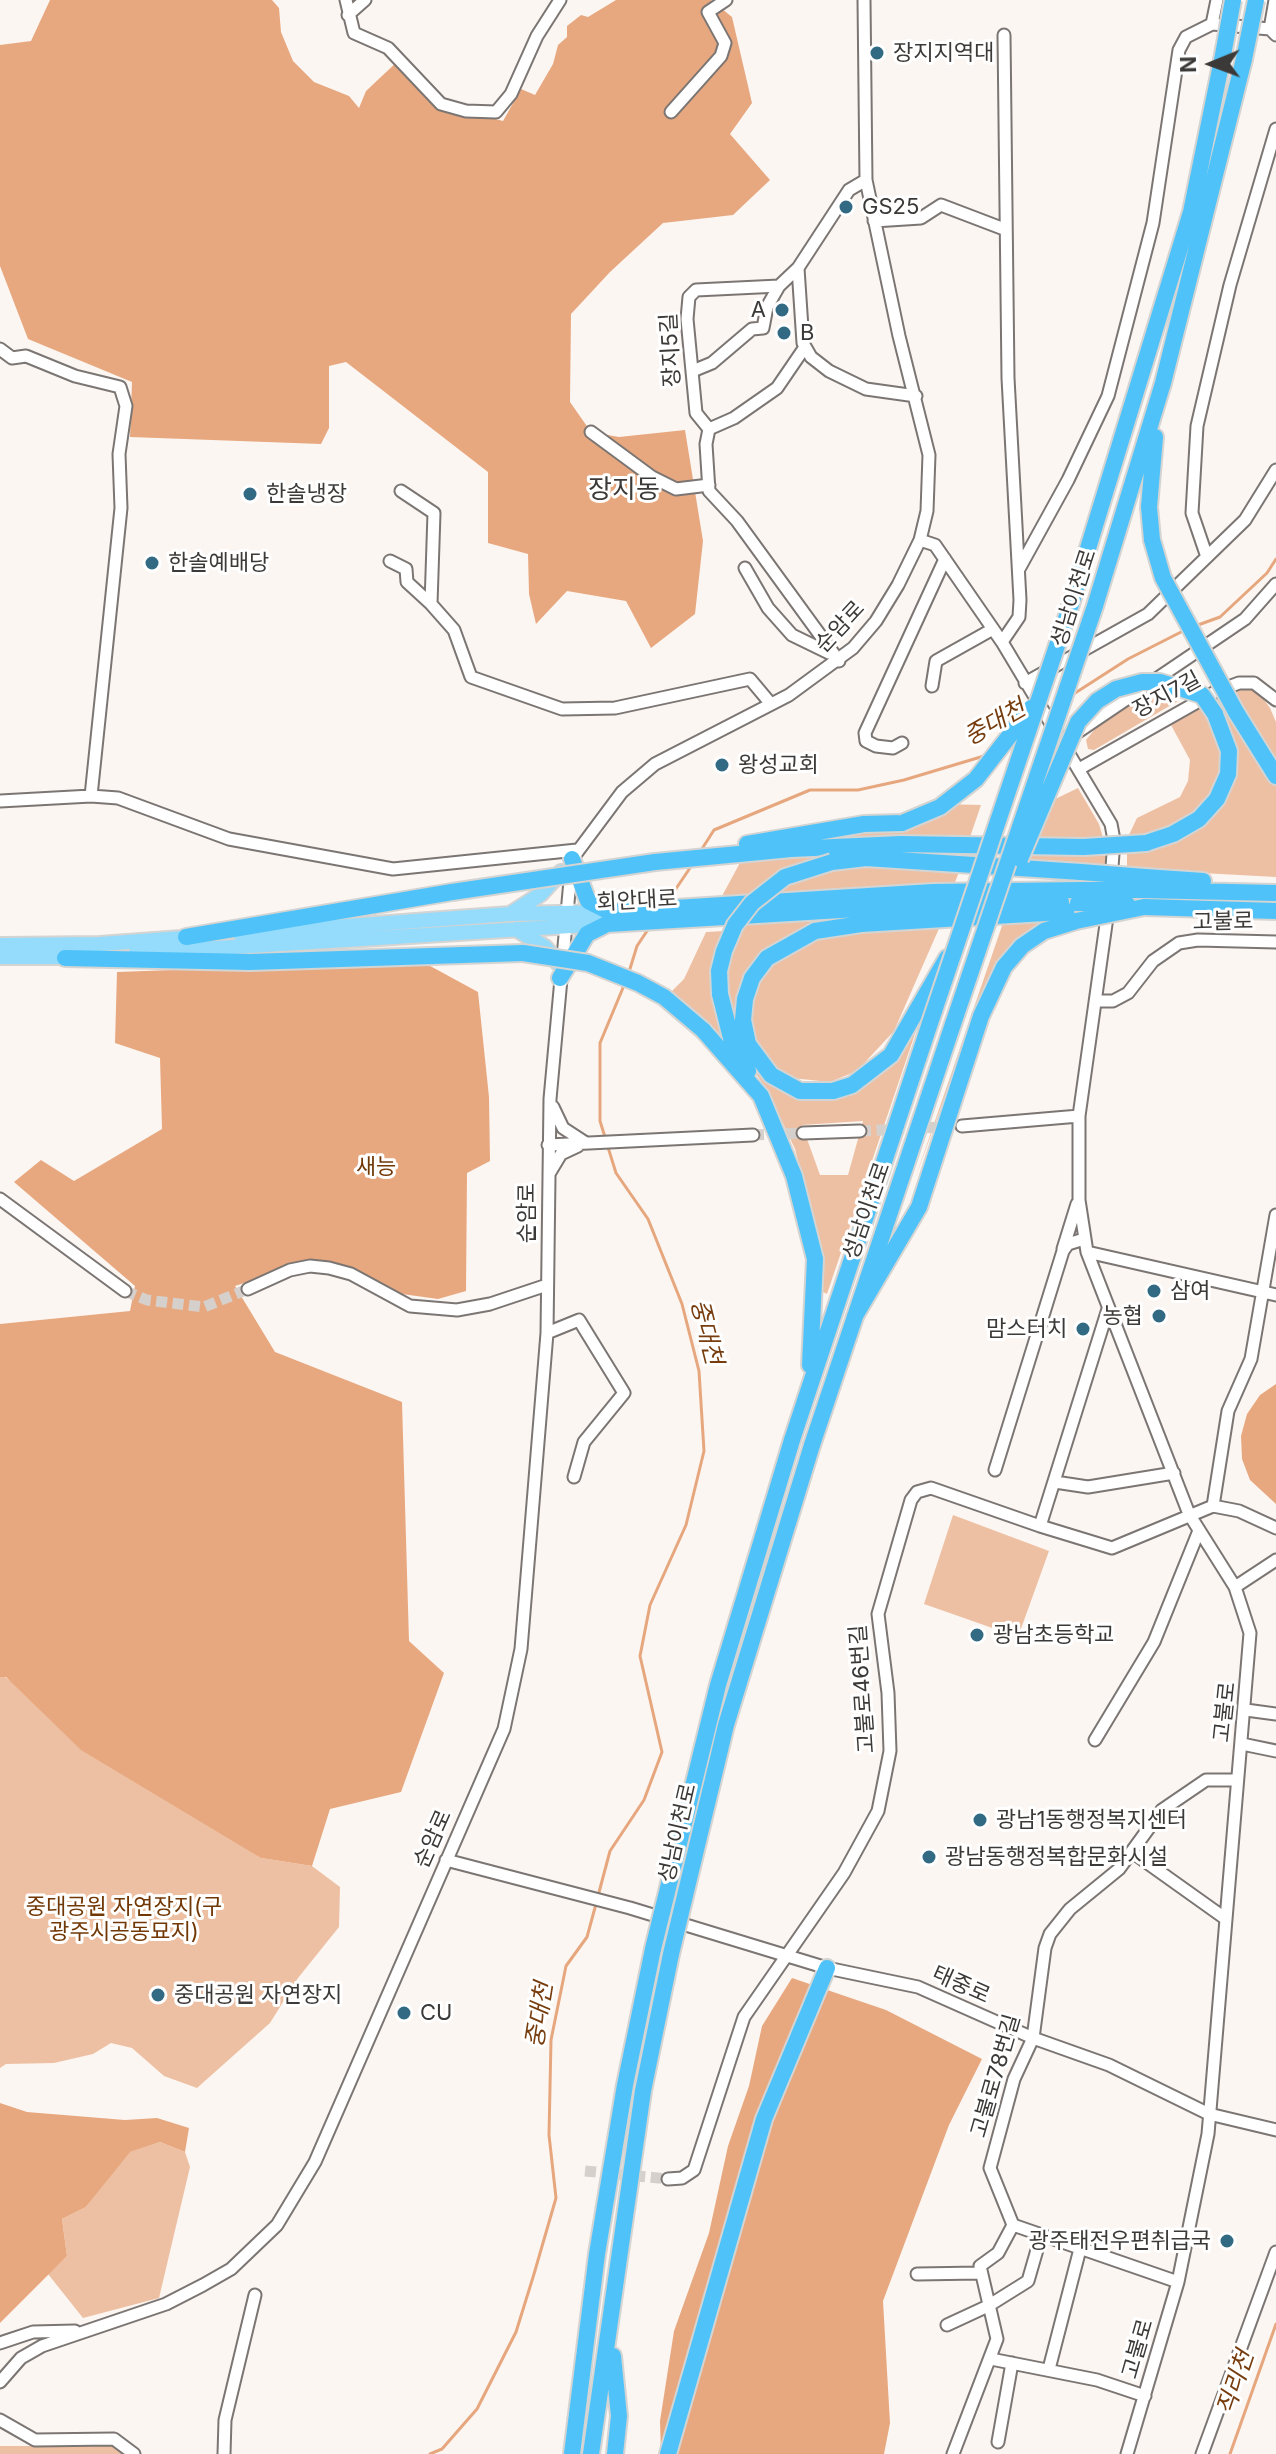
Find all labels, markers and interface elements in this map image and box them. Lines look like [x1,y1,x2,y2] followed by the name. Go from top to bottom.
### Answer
[1172,24,1252,104] north arrow
[893,40,994,66] place label: 장지지역대
[868,44,886,62] marker: 장지지역대
[1175,56,1201,73] text: N
[862,194,919,220] place label: GS25
[837,198,855,216] marker: GS25
[751,297,766,323] place label: A
[773,301,791,319] marker: A
[656,312,686,388] street label: 장지5길
[800,320,814,346] place label: B
[775,324,793,342] marker: B
[588,474,660,506] district label: 장지동
[266,481,347,507] place label: 한솔냉장
[241,485,259,503] marker: 한솔냉장
[1046,546,1102,650] street label: 성남이천로
[168,550,269,576] place label: 한솔예배당
[143,554,161,572] marker: 한솔예배당
[810,596,870,658] street label: 순암로
[1129,666,1205,724] street label: 장지7길
[959,694,1031,752] water label: 중대천
[738,752,819,778] place label: 왕성교회
[713,756,731,774] marker: 왕성교회
[596,886,678,916] street label: 회안대로
[1192,908,1254,936] street label: 고불로
[356,1154,396,1180] park label: 새능
[838,1159,896,1263] street label: 성남이천로
[514,1183,540,1243] street label: 순암로
[1170,1278,1210,1304] place label: 삼여
[1145,1282,1163,1300] marker: 삼여
[684,1296,728,1368] water label: 중대천
[1103,1303,1143,1329] place label: 농협
[1150,1307,1168,1325] marker: 농협
[986,1316,1067,1342] place label: 맘스터치
[1074,1320,1092,1338] marker: 맘스터치
[993,1622,1114,1648] place label: 광남초등학교
[845,1624,881,1754] street label: 고불로46번길
[968,1626,986,1644] marker: 광남초등학교
[1209,1680,1241,1744] street label: 고불로
[654,1781,702,1885] street label: 성남이천로
[409,1806,457,1872] street label: 순암로
[996,1807,1187,1833] place label: 광남1동행정복지센터
[971,1811,989,1829] marker: 광남1동행정복지센터
[945,1844,1168,1870] place label: 광남동행정복합문화시설
[920,1848,938,1866] marker: 광남동행정복합문화시설
[26,1894,222,1946] park label: 중대공원 자연장지(구 광주시공동묘지)
[928,1961,994,2009] street label: 태중로
[521,1980,559,2050] water label: 중대천
[174,1982,342,2008] place label: 중대공원 자연장지
[149,1986,167,2004] marker: 중대공원 자연장지
[420,2000,452,2026] place label: CU
[395,2004,413,2022] marker: CU
[966,2011,1026,2141] street label: 고불로78번길
[1029,2228,1211,2254] place label: 광주태전우편취급국
[1218,2232,1236,2250] marker: 광주태전우편취급국
[1117,2316,1159,2382] street label: 고불로
[1212,2347,1260,2419] water label: 직리천

